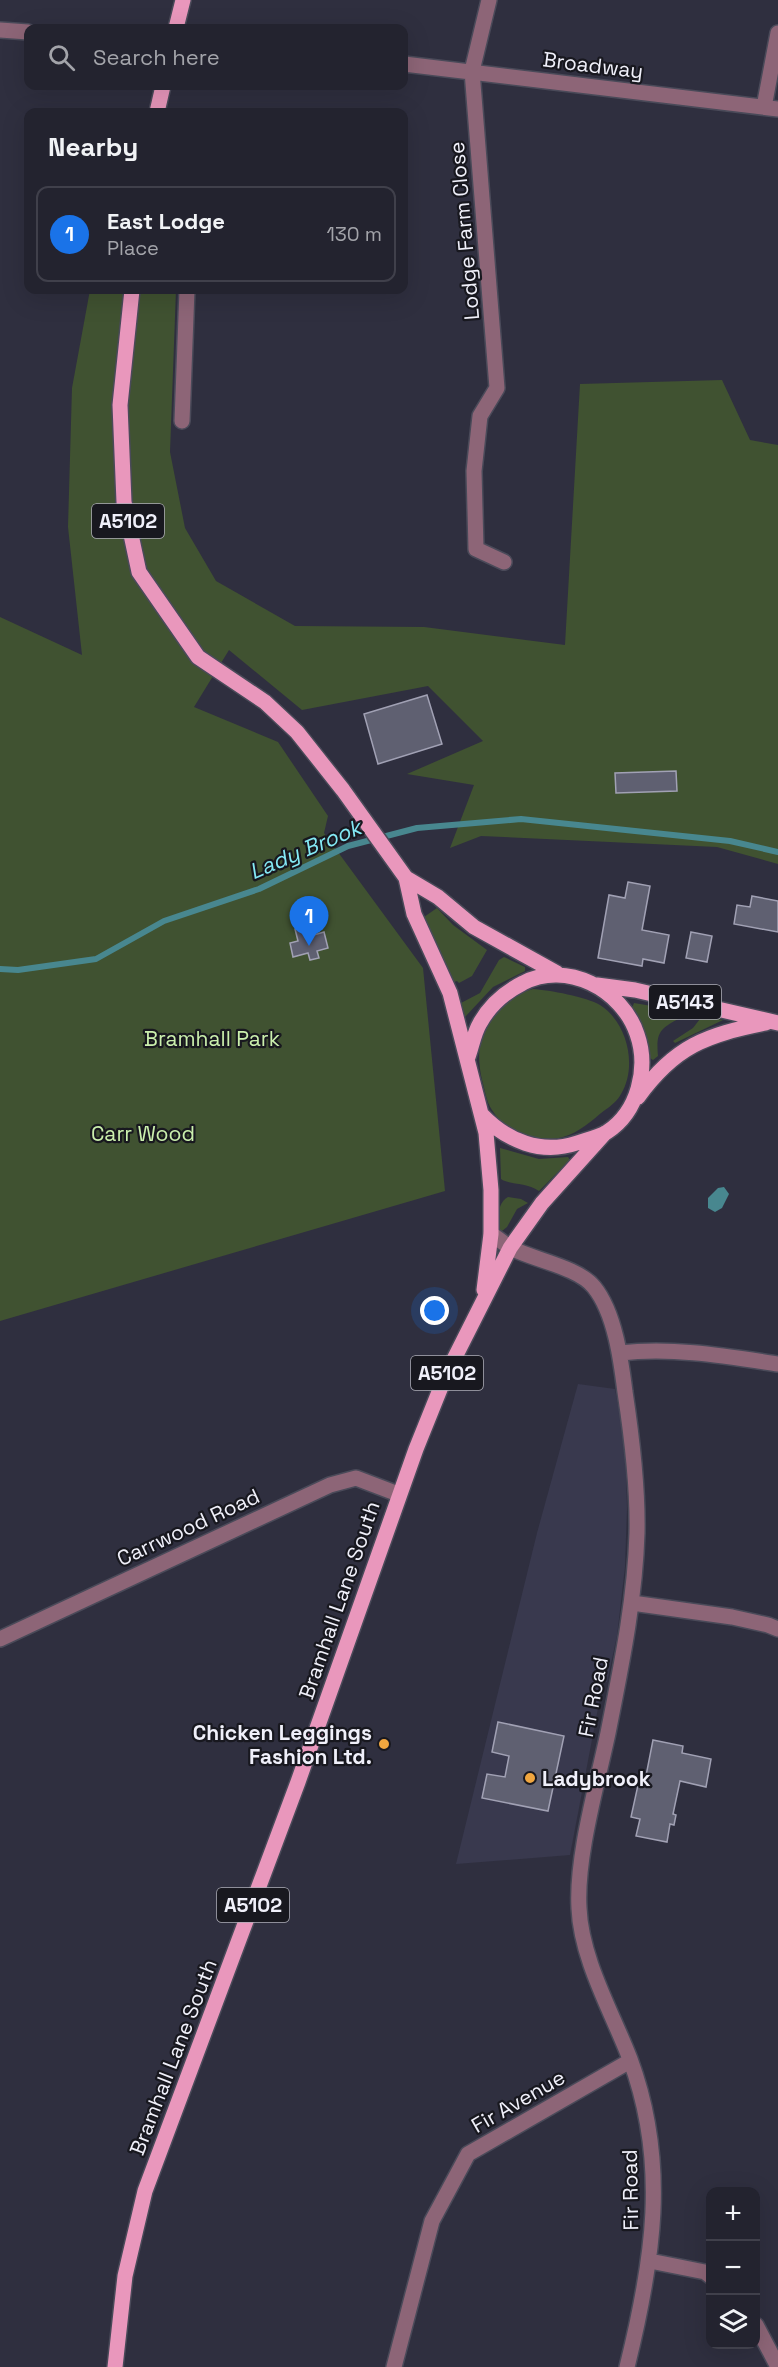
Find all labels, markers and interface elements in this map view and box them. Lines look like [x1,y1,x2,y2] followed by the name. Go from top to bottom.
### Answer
[24,24,408,90] search box
[45,41,78,74] icon: search
[93,43,220,71] text: Search here
[541,45,645,85] street label: Broadway
[48,130,138,164] text: Nearby
[443,141,485,321] street label: Lodge Farm Close
[107,207,225,235] text: East Lodge
[65,221,74,247] text: 1
[326,221,382,247] text: 130 m
[107,235,159,261] text: Place
[92,504,164,538] road number: A5102
[245,812,367,885] water label: Lady Brook
[290,896,328,946] pin: 1
[649,985,721,1019] road number: A5143
[144,1025,280,1052] park label: Bramhall Park
[91,1120,195,1147] park label: Carr Wood
[420,1296,449,1325] your location
[411,1356,483,1390] road number: A5102
[112,1482,264,1572] street label: Carrwood Road
[292,1497,386,1703] street label: Bramhall Lane South
[572,1654,614,1740] street label: Fir Road
[193,1719,372,1770] place label: Chicken Leggings Fashion Ltd.
[377,1737,391,1751] marker: Chicken Leggings Fashion Ltd.
[542,1765,651,1792] place label: Ladybrook
[523,1771,537,1785] marker: Ladybrook
[217,1888,289,1922] road number: A5102
[123,1955,223,2159] street label: Bramhall Lane South
[466,2063,570,2139] street label: Fir Avenue
[616,2149,644,2231] street label: Fir Road
[706,2187,760,2349] map controls
[706,2187,760,2241] button: +
[706,2241,760,2295] button: −
[706,2295,760,2349] button: layers

